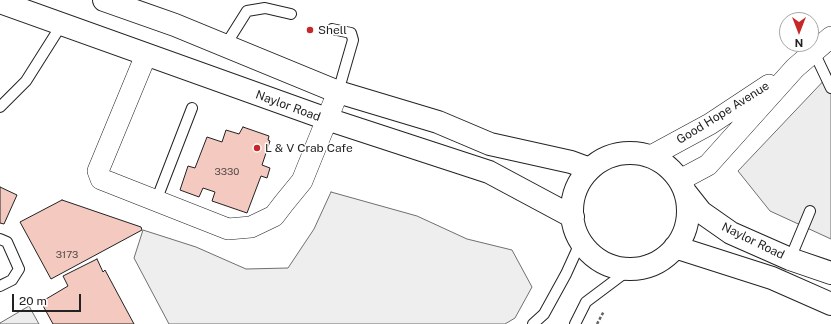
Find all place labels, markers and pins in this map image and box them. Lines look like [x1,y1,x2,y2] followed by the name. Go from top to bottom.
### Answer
[318,23,347,37] place label: Shell
[305,25,315,35] marker: Shell
[265,141,353,155] place label: L & V Crab Cafe
[252,143,262,153] marker: L & V Crab Cafe

